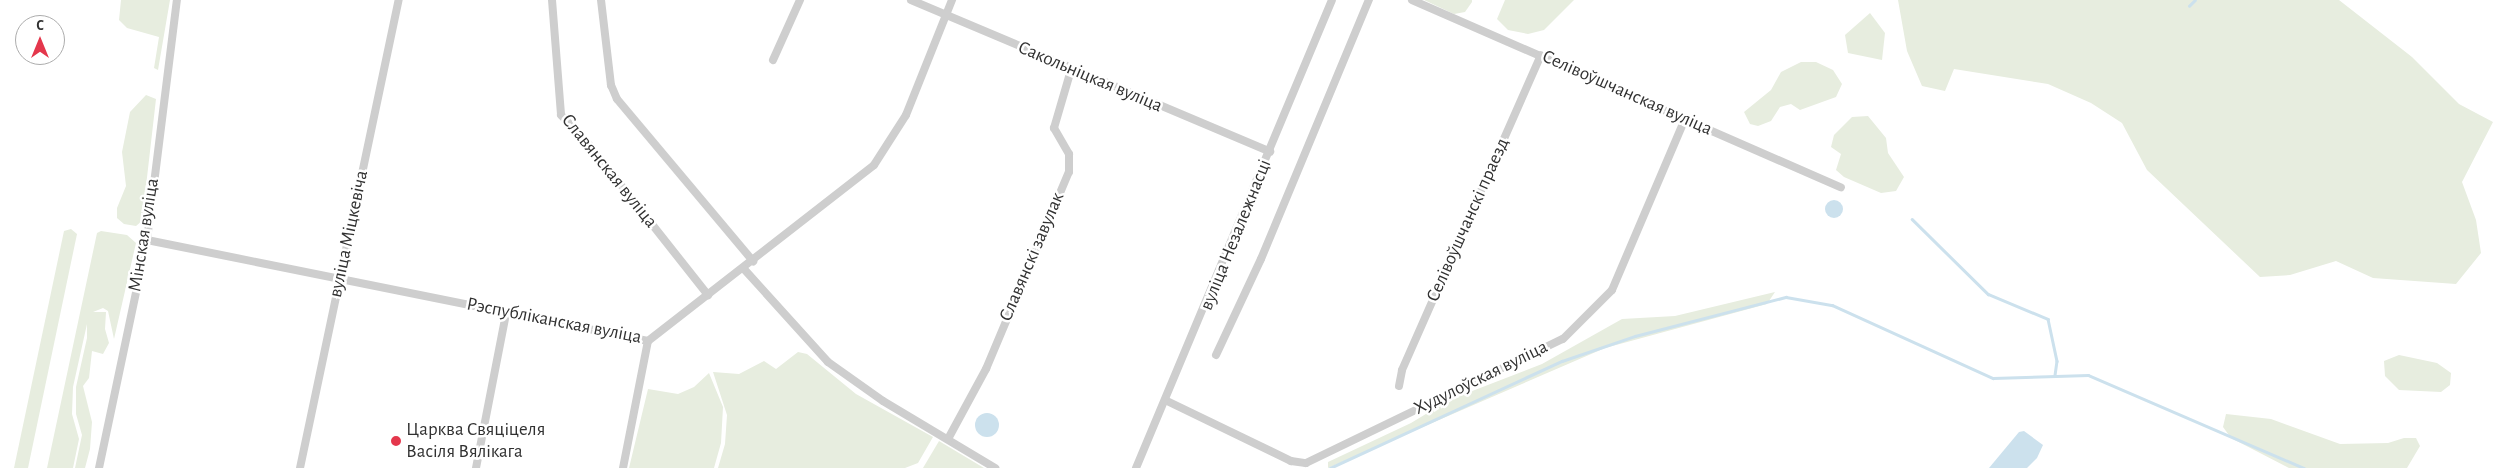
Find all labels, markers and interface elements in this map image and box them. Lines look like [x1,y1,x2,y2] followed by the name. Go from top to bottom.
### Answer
[15,15,65,65] north arrow
[36,19,44,33] text: С
[1014,36,1166,118] street label: Сакольніцкая вуліца
[1538,45,1716,141] street label: Селівоўшчанская вуліца
[556,109,662,233] street label: Славянская вуліца
[1422,135,1514,305] street label: Селівоўшчанскі праезд
[1195,156,1277,314] street label: вуліца Незалежнасці
[324,168,374,300] street label: вуліца Міцкевіча
[124,177,164,293] street label: Мінская вуліца
[995,189,1069,325] street label: Славянскі завулак
[465,293,643,349] street label: Рэспубліканская вуліца
[1410,336,1552,420] street label: Худулоўская вуліца
[406,419,545,463] place label: Царква Свяціцеля Васіля Вялікага
[390,435,402,447] marker: Царква Свяціцеля Васіля Вялікага

